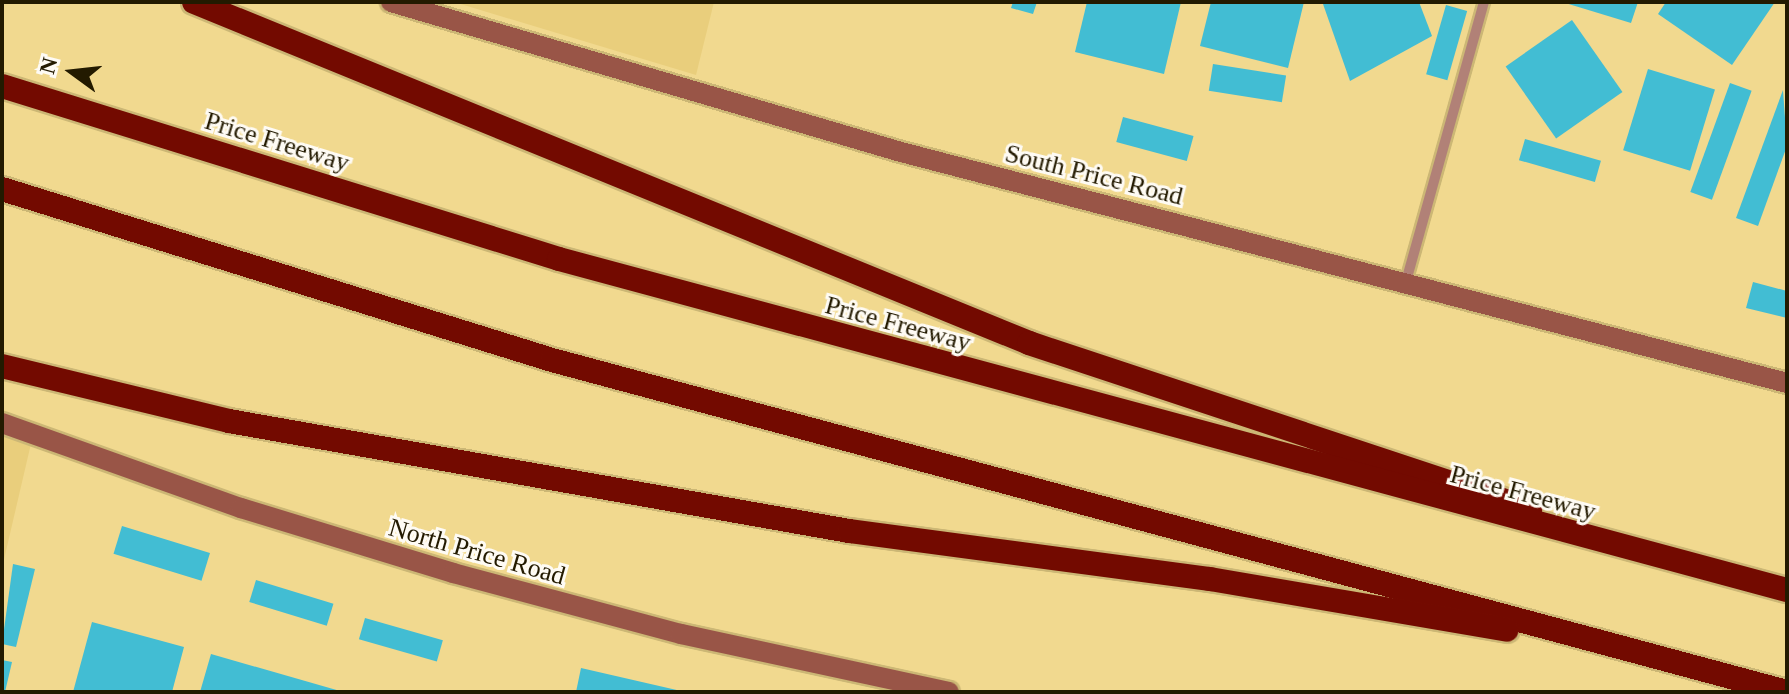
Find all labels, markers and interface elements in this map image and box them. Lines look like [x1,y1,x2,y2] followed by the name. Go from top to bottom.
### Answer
[32,32,112,112] north arrow
[34,55,62,77] text: N
[201,105,353,179] street label: Price Freeway
[1002,138,1186,212] street label: South Price Road
[822,290,974,358] street label: Price Freeway
[1447,459,1599,527] street label: Price Freeway
[385,512,569,592] street label: North Price Road

